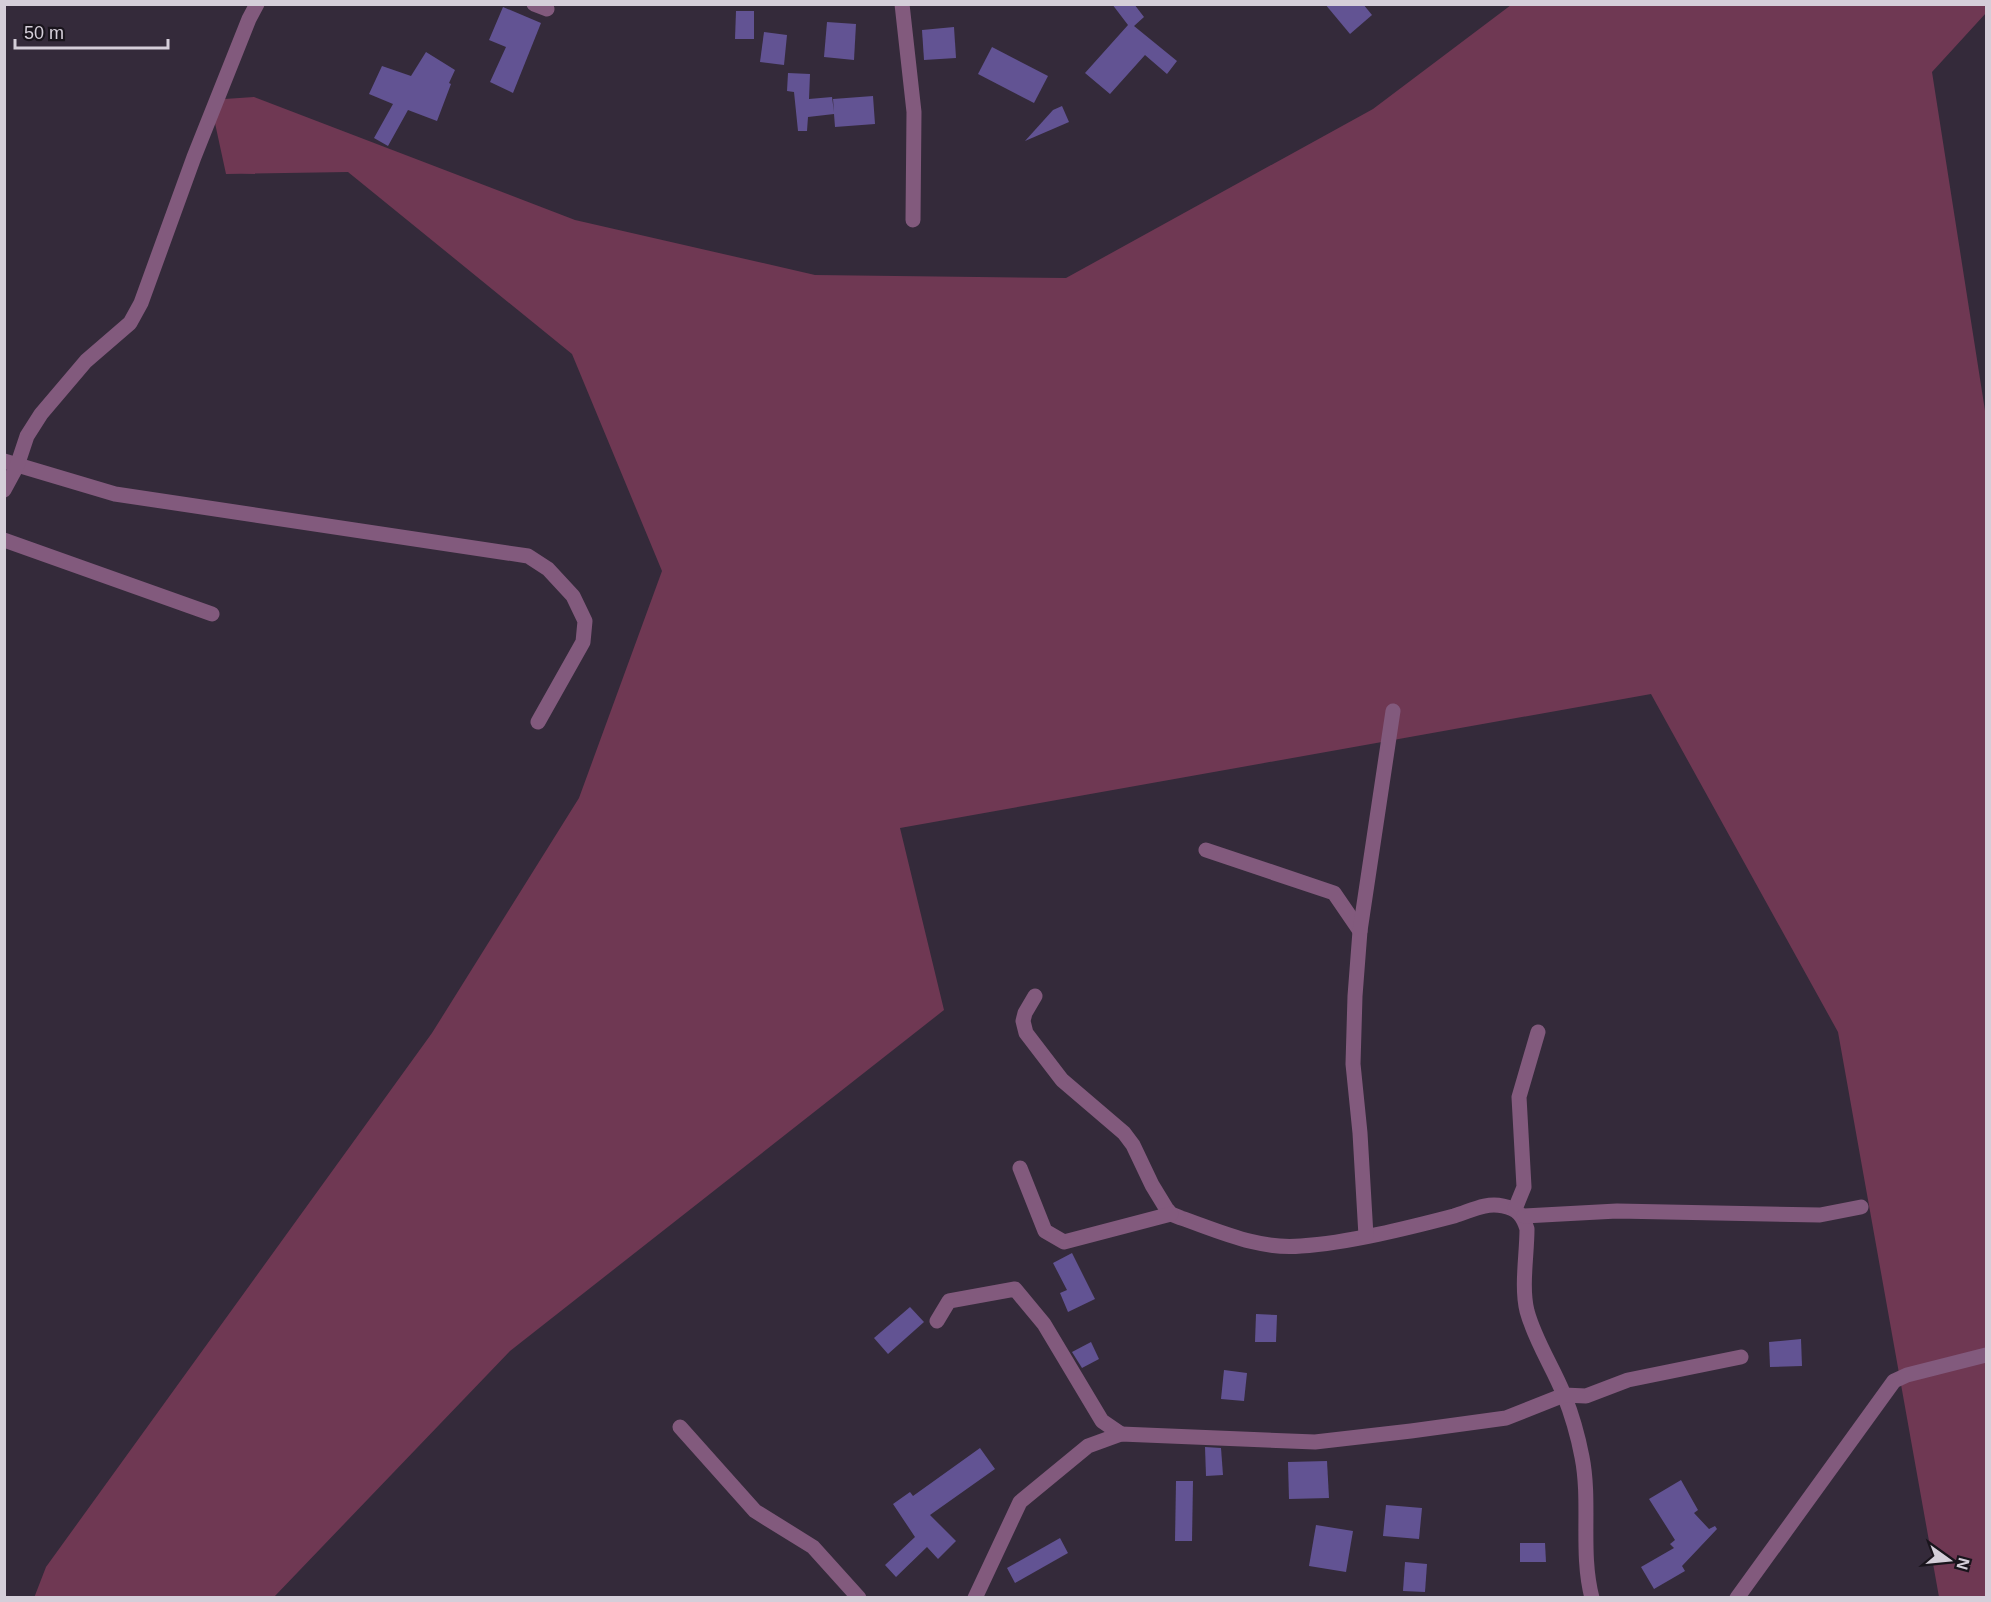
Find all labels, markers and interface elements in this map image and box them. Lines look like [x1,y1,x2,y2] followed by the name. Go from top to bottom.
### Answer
[15,12,168,50] scale bar
[24,23,64,43] text: 50 m
[1919,1530,1979,1590] north arrow
[1953,1556,1973,1572] text: N

